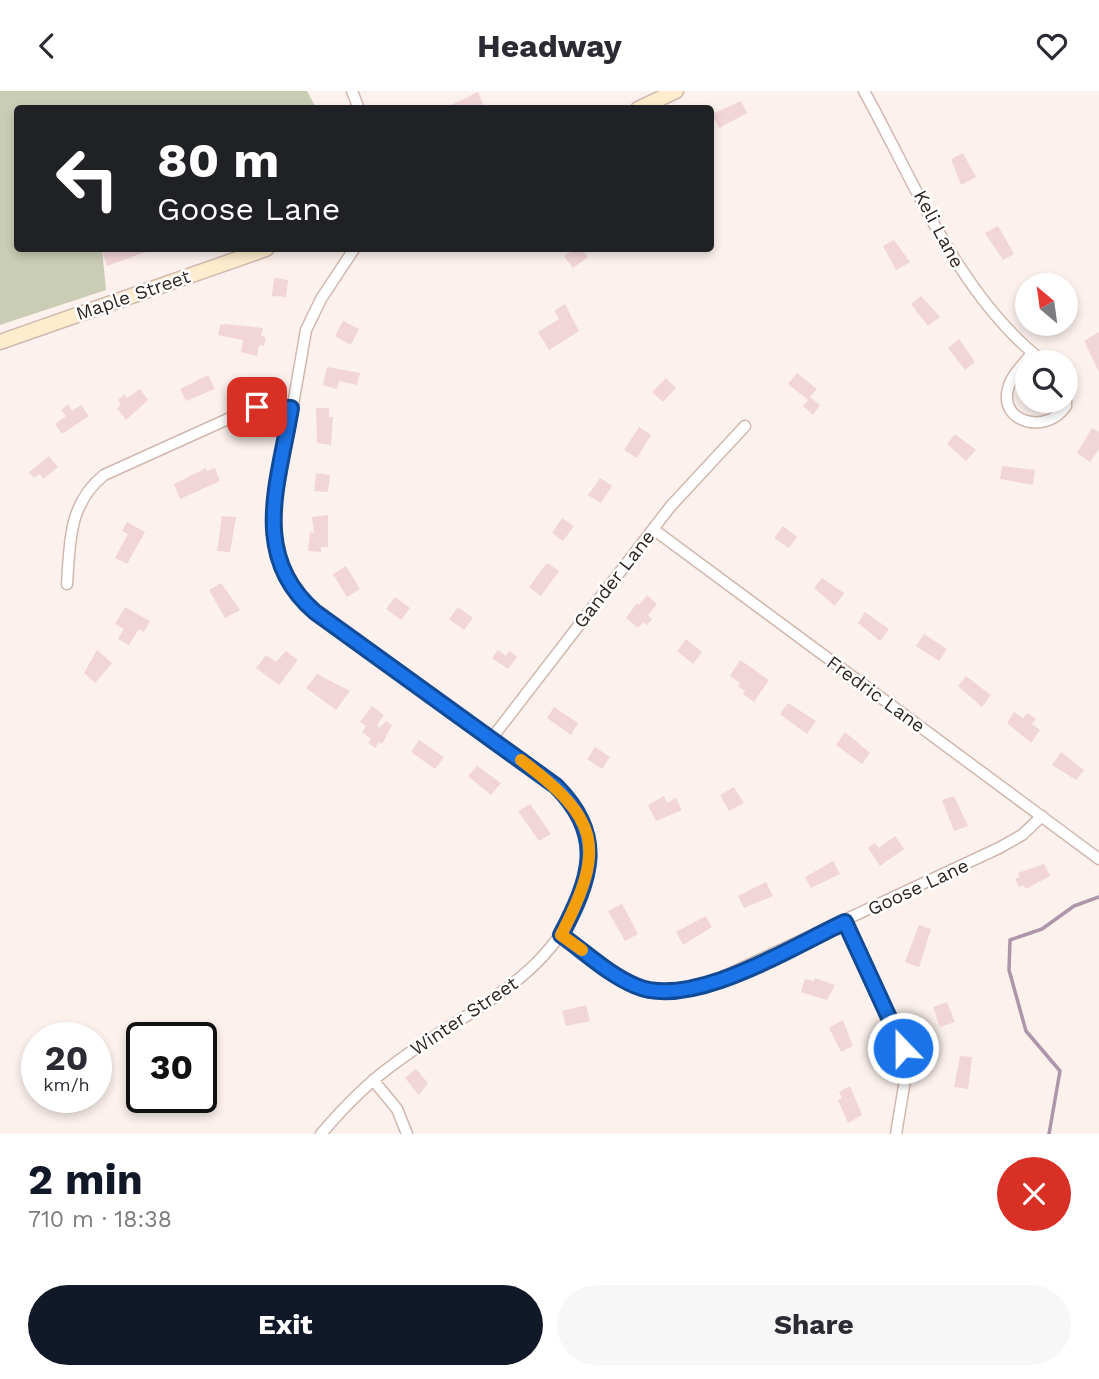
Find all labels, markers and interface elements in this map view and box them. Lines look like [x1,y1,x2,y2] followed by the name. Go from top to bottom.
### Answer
[28,27,66,65] icon: back
[477,27,622,65] text: Headway
[1033,27,1071,65] icon: heart
[157,131,279,189] text: 80 m
[42,133,133,224] icon: left
[909,186,969,272] street label: Keli Lane
[157,190,340,228] text: Goose Lane
[73,265,193,325] street label: Maple Street
[1015,273,1078,336] north arrow
[1015,273,1078,413] map controls
[1015,350,1078,413] button: search
[227,377,287,437] pin
[238,388,276,426] icon: arrive
[569,526,659,632] street label: Gander Lane
[822,651,930,737] street label: Fredric Lane
[864,854,972,920] street label: Goose Lane
[406,972,522,1060] street label: Winter Street
[866,1011,940,1085] position arrow
[126,1022,217,1113] speed limit sign: 30
[45,1037,88,1079] text: 20
[43,1074,90,1095] text: km/h
[28,1155,143,1204] text: 2 min
[997,1157,1071,1231] button: close
[28,1206,172,1233] text: 710 m · 18:38
[28,1285,543,1365] button: Exit
[557,1285,1071,1365] button: Share

